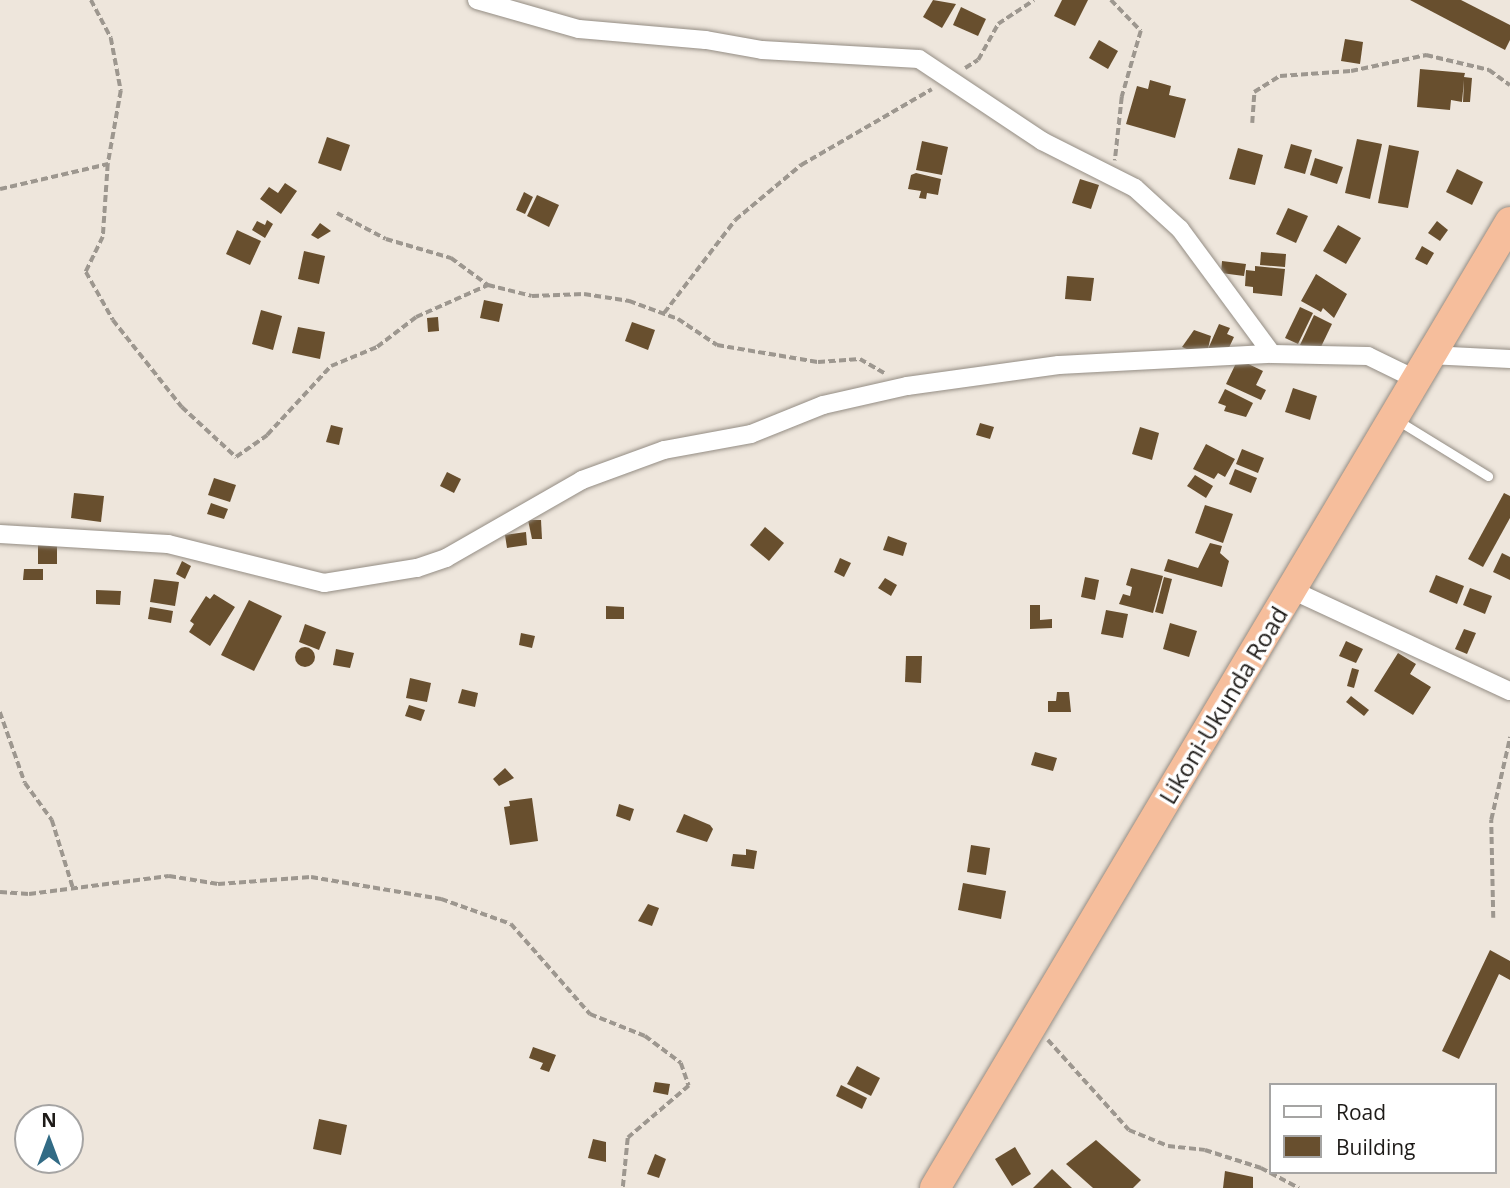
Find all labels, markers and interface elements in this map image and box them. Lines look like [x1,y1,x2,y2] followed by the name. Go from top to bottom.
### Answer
[1153,601,1293,809] street label: Likoni-Ukunda Road
[1268,1083,1496,1174] legend
[1336,1098,1386,1126] text: Road
[14,1104,84,1174] north arrow
[41,1107,57,1133] text: N
[1336,1133,1415,1161] text: Building

